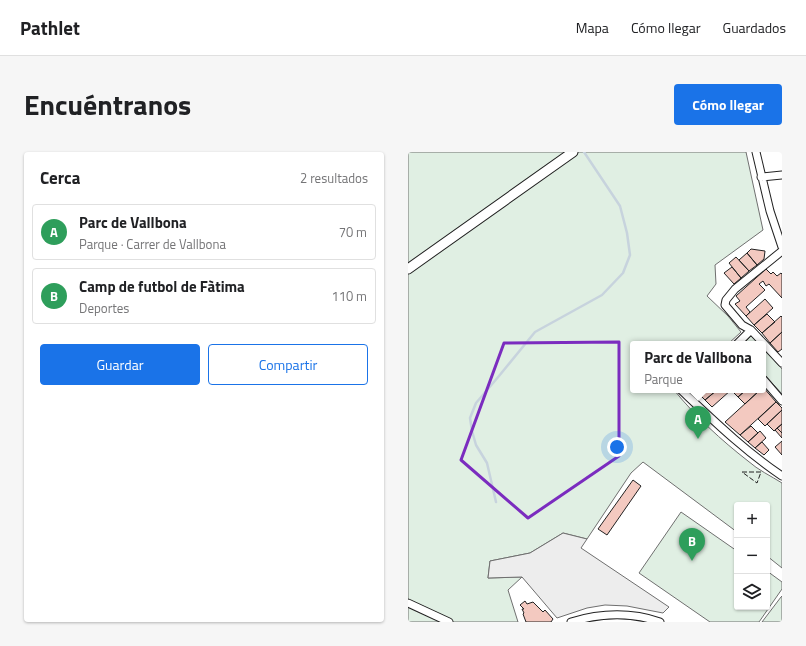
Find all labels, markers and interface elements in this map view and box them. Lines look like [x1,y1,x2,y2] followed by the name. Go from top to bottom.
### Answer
[20,13,80,42] text: Pathlet
[576,17,609,38] text: Mapa
[631,17,701,38] text: Cómo llegar
[723,17,786,38] text: Guardados
[24,83,191,126] text: Encuéntranos
[674,84,782,125] button: Cómo llegar
[40,165,80,191] text: Cerca
[300,168,368,188] text: 2 resultados
[79,211,187,234] text: Parc de Vallbona
[50,222,58,242] text: A
[339,222,367,242] text: 70 m
[79,234,226,254] text: Parque · Carrer de Vallbona
[79,275,245,298] text: Camp de futbol de Fàtima
[50,286,58,306] text: B
[331,286,367,306] text: 110 m
[79,298,129,318] text: Deportes
[630,341,766,393] popup
[40,344,200,385] button: Guardar
[208,344,368,385] button: Compartir
[644,346,752,369] text: Parc de Vallbona
[644,369,683,389] text: Parque
[685,406,711,439] pin: A
[607,437,627,457] your location
[734,502,770,610] map controls
[734,502,770,538] button: +
[679,528,705,561] pin: B
[734,538,770,574] button: −
[734,574,770,610] button: layers

